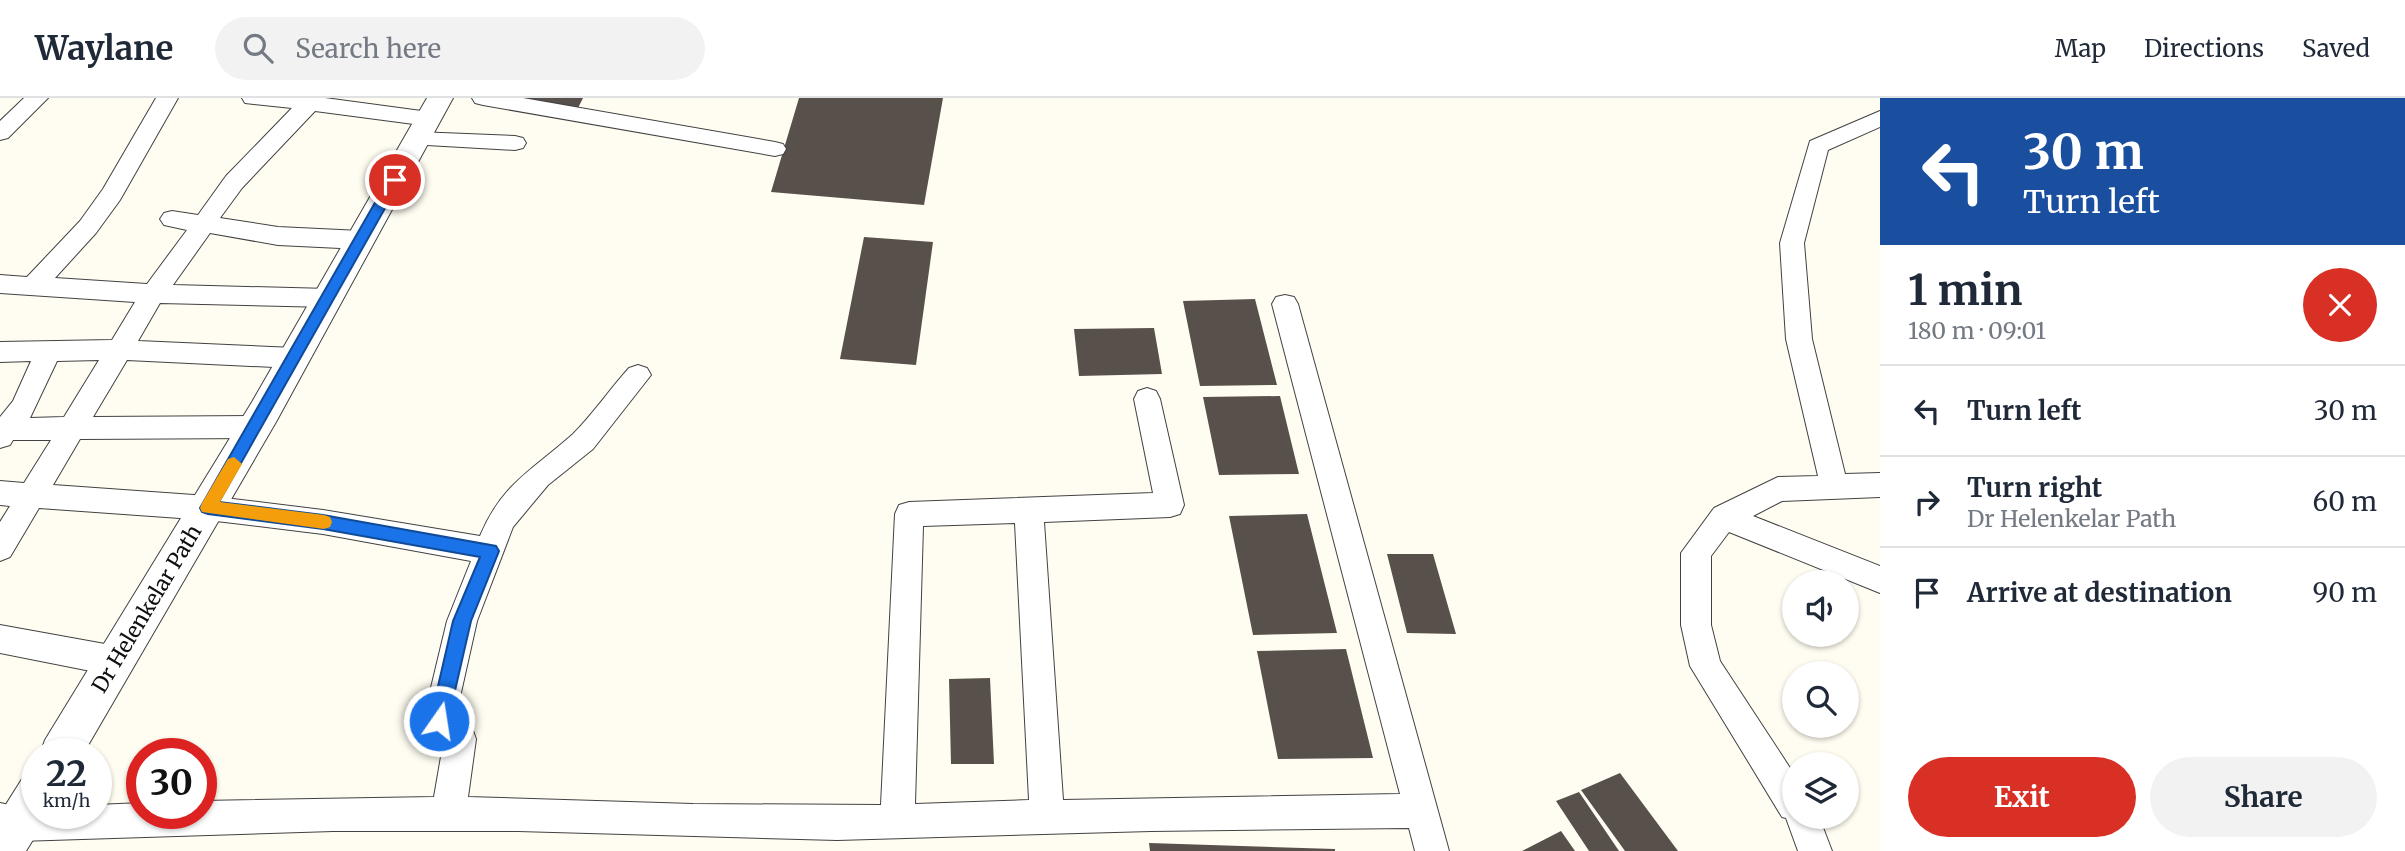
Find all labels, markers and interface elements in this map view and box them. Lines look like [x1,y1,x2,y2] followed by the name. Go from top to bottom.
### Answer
[215,17,705,80] search box
[35,28,173,69] text: Waylane
[239,29,277,67] icon: search
[295,32,441,65] text: Search here
[2055,33,2106,64] text: Map
[2144,33,2264,64] text: Directions
[2302,33,2370,64] text: Saved
[2023,121,2144,182] text: 30 m
[1908,126,1999,217] icon: left
[365,150,425,210] pin
[376,161,414,199] icon: arrive
[2023,182,2160,222] text: Turn left
[1908,264,2022,316] text: 1 min
[2303,268,2377,342] button: close
[1908,316,2046,345] text: 180 m · 09:01
[1908,392,1946,430] icon: left
[1967,394,2081,427] text: Turn left
[2314,394,2377,427] text: 30 m
[1967,471,2102,504] text: Turn right
[1908,483,1946,521] icon: right
[2313,485,2377,518] text: 60 m
[1967,504,2176,533] text: Dr Helenkelar Path
[86,520,207,698] street label: Dr Helenkelar Path
[1782,570,1859,829] map controls
[1782,570,1859,647] button: sound
[1908,574,1946,612] icon: arrive
[1967,576,2232,609] text: Arrive at destination
[2313,576,2377,609] text: 90 m
[1782,661,1859,738] button: search
[402,684,476,758] position arrow
[126,738,217,829] speed limit sign: 30
[46,752,87,796] text: 22
[1782,752,1859,829] button: layers
[1908,757,2136,837] button: Exit
[2150,757,2377,837] button: Share
[43,789,90,812] text: km/h

